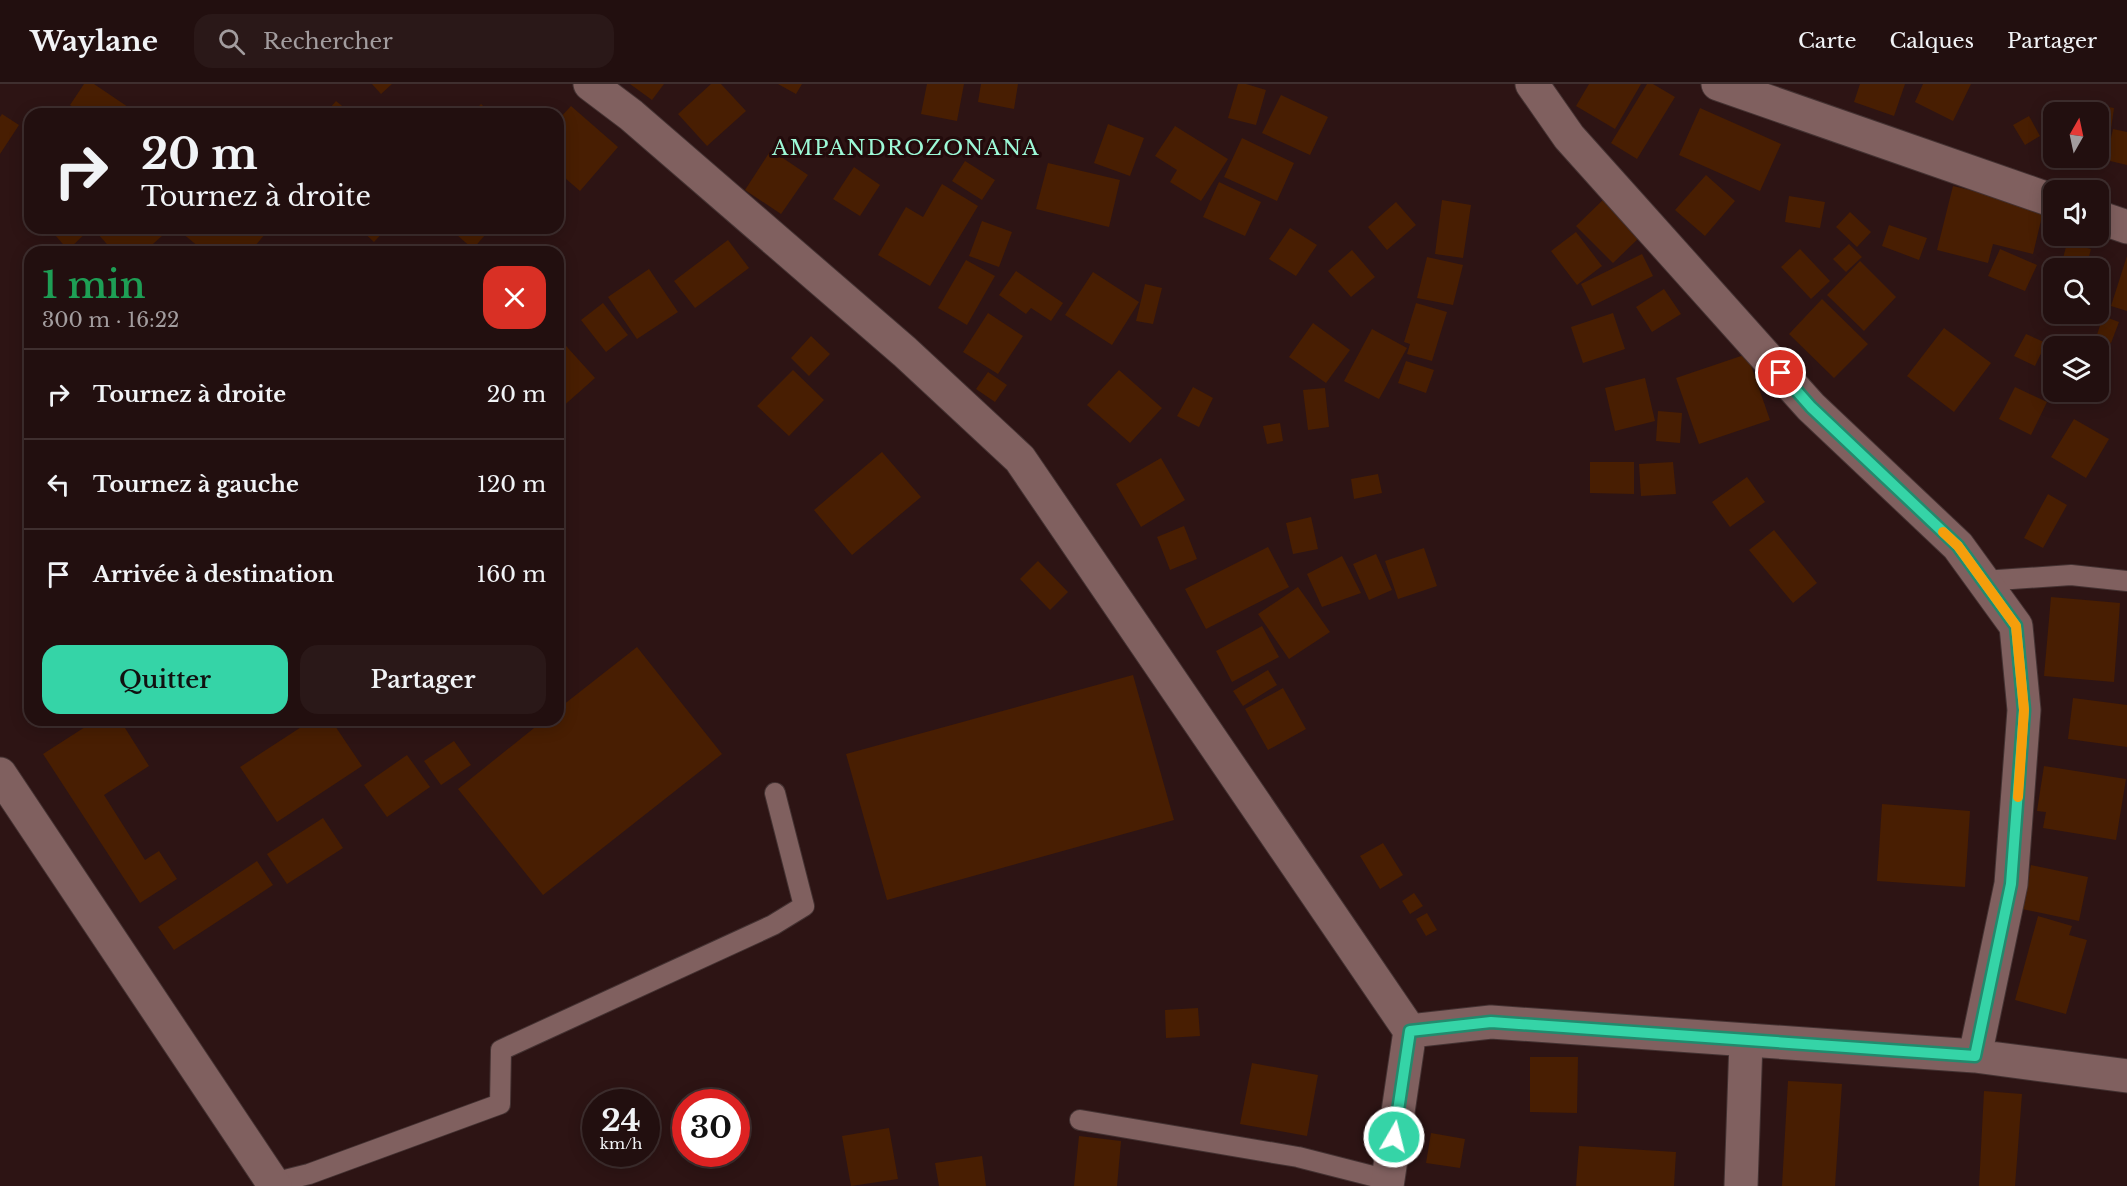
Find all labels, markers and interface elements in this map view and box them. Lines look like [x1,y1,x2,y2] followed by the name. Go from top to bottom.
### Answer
[194,14,614,68] search box
[30,24,158,59] text: Waylane
[215,25,248,58] icon: search
[263,28,393,55] text: Rechercher
[1798,28,1856,54] text: Carte
[1889,28,1974,54] text: Calques
[2007,28,2097,54] text: Partager
[2043,102,2109,168] north arrow
[2043,102,2109,402] map controls
[141,128,258,180] text: 20 m
[42,132,120,210] icon: right
[771,135,1040,161] district label: AMPANDROZONANA
[141,180,371,213] text: Tournez à droite
[2043,180,2109,246] button: sound
[2043,258,2109,324] button: search
[42,263,146,308] text: 1 min
[483,266,546,329] button: close
[42,308,179,332] text: 300 m · 16:22
[2043,336,2109,402] button: layers
[1755,347,1806,398] pin
[1764,356,1797,389] icon: arrive
[42,378,75,411] icon: right
[93,381,286,408] text: Tournez à droite
[487,381,546,408] text: 20 m
[42,468,75,501] icon: left
[93,471,299,498] text: Tournez à gauche
[477,471,546,498] text: 120 m
[42,558,75,591] icon: arrive
[93,561,334,588] text: Arrivée à destination
[476,561,546,588] text: 160 m
[42,645,288,714] button: Quitter
[300,645,546,714] button: Partager
[672,1089,750,1167] speed limit sign: 30
[601,1102,641,1139] text: 24
[1362,1105,1426,1169] position arrow
[600,1134,642,1153] text: km/h

